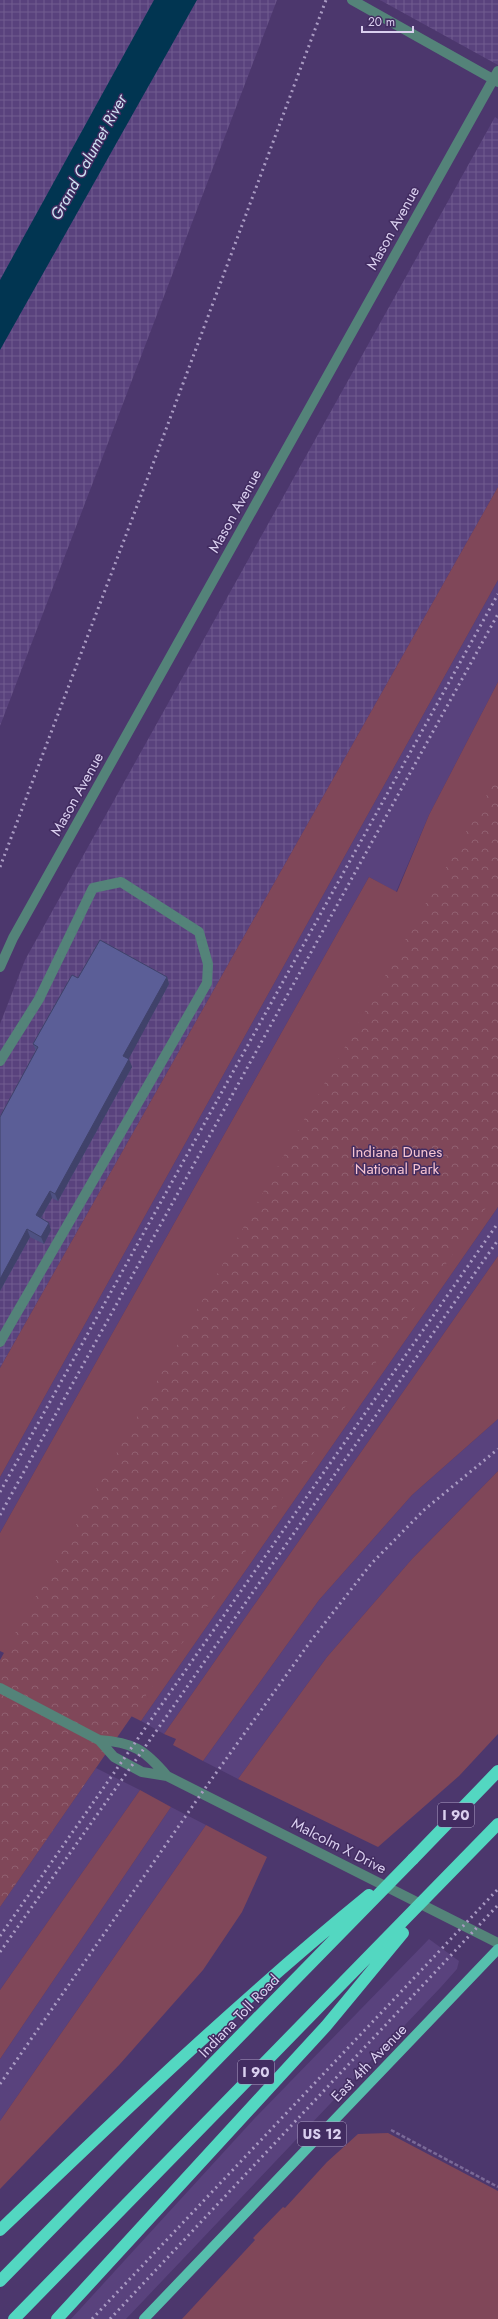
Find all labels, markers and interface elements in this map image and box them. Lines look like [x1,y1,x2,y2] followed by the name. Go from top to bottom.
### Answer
[362,8,413,34] scale bar
[368,13,395,31] text: 20 m
[44,89,133,224] water label: Grand Calumet River
[361,182,425,274] street label: Mason Avenue
[203,465,267,557] street label: Mason Avenue
[45,748,109,840] street label: Mason Avenue
[352,1141,442,1180] park label: Indiana Dunes National Park
[438,1803,474,1827] road number: I 90
[288,1813,391,1880] street label: Malcolm X Drive
[193,1969,285,2063] street label: Indiana Toll Road
[326,2019,412,2107] street label: East 4th Avenue
[238,2060,274,2084] road number: I 90
[298,2122,346,2146] road number: US 12

